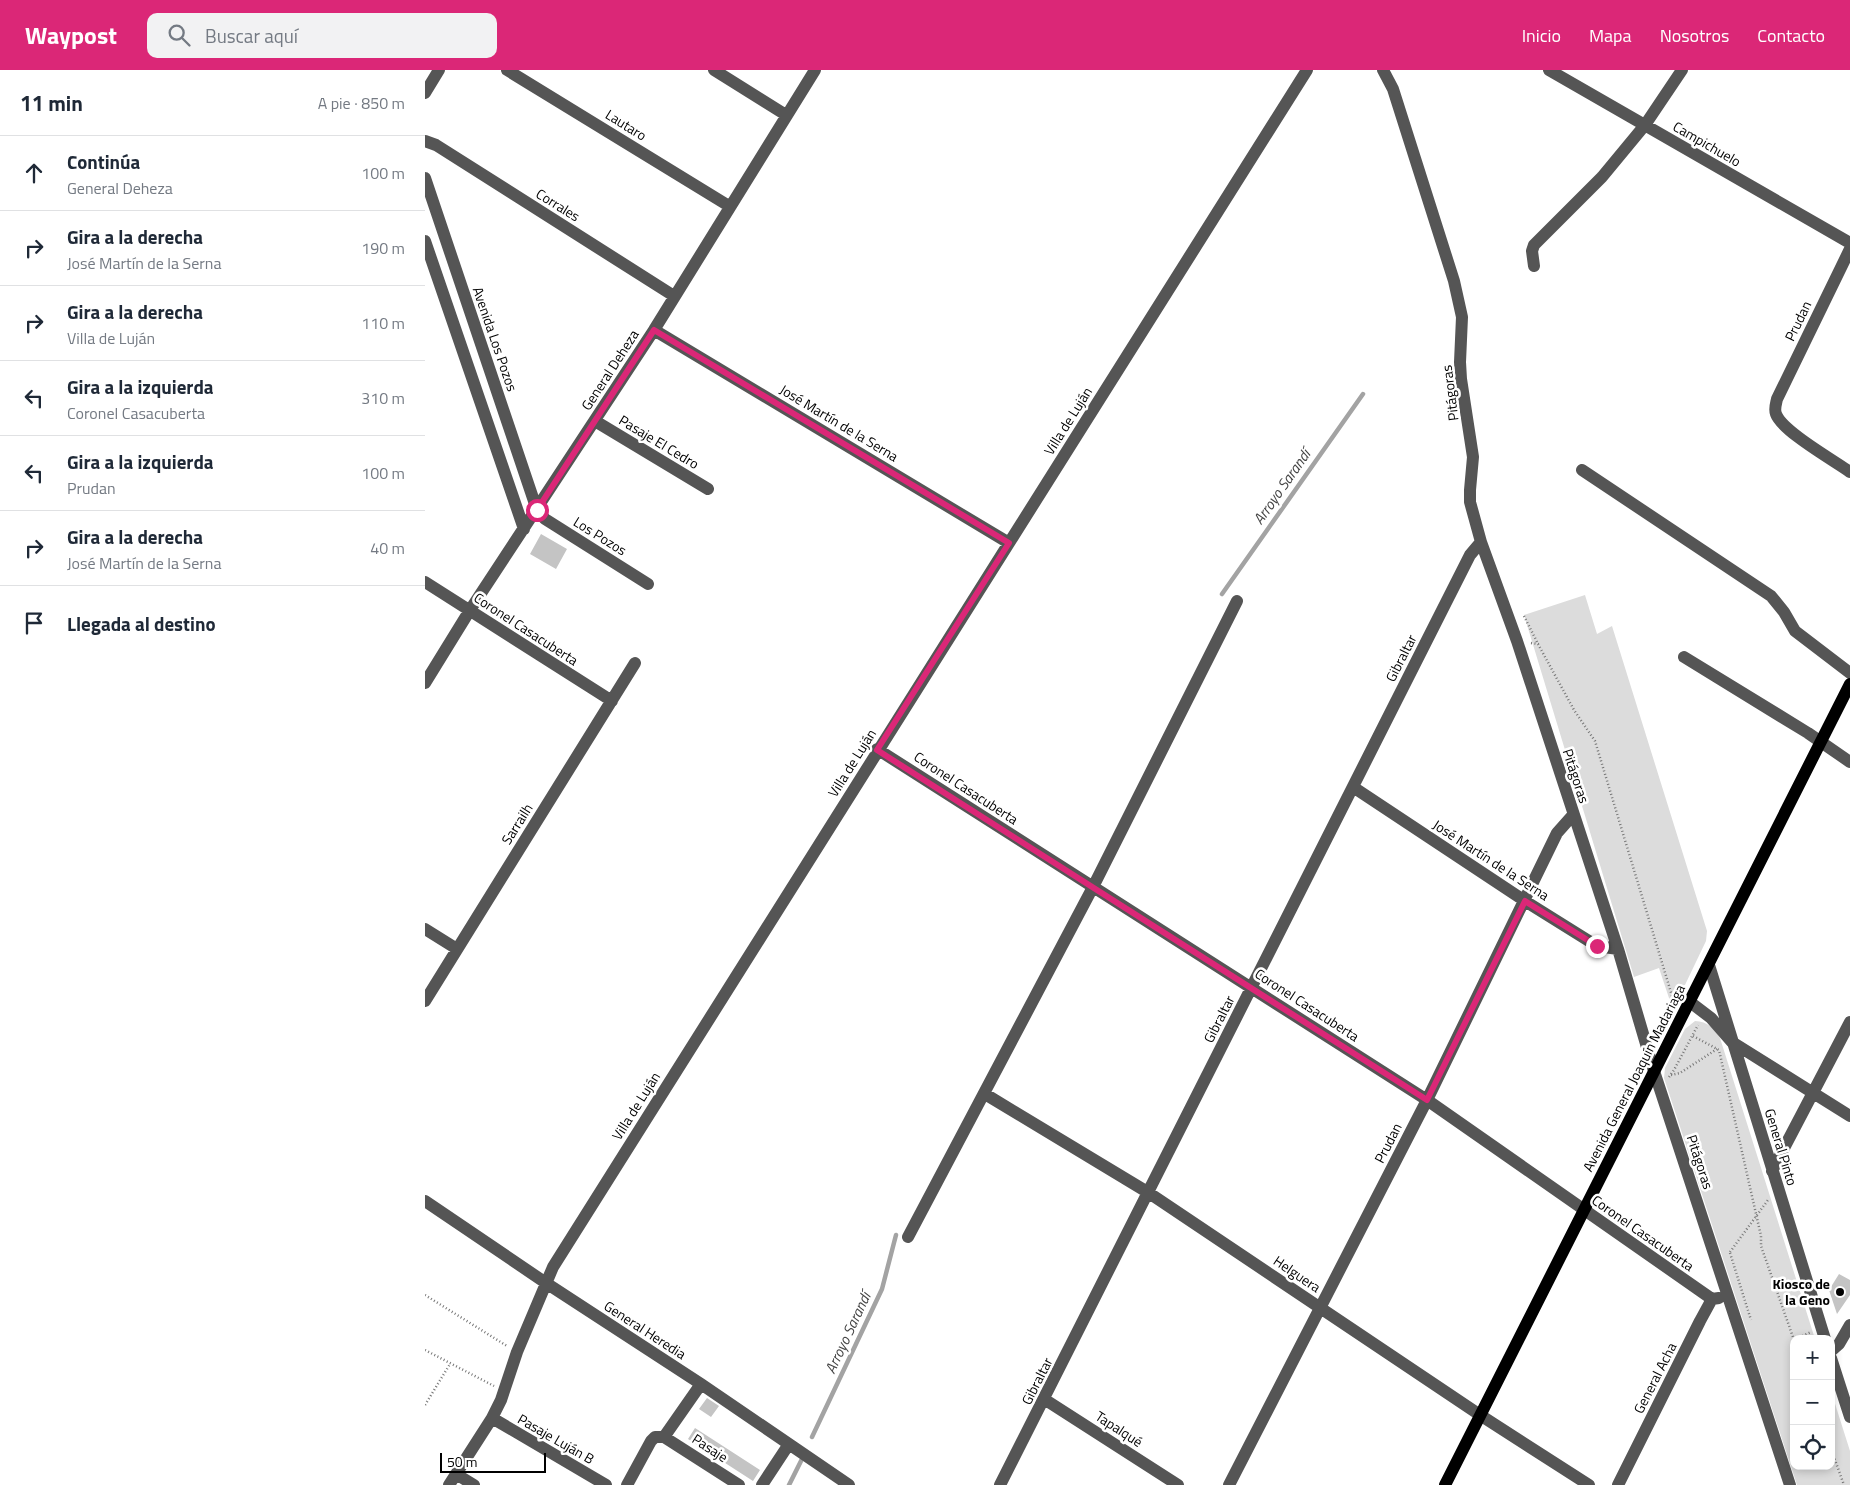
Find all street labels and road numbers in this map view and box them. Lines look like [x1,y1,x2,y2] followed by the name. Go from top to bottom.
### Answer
[602,104,651,145] street label: Lautaro
[1669,116,1745,172] street label: Campichuelo
[532,183,584,226] street label: Corrales
[468,284,523,394] street label: Avenida Los Pozos
[1779,297,1816,344] street label: Prudan
[576,325,644,414] street label: General Deheza
[1436,364,1463,422] street label: Pitágoras
[776,379,903,466] street label: José Martín de la Serna
[1038,383,1097,459] street label: Villa de Luján
[615,409,703,474] street label: Pasaje El Cedro
[569,511,631,560] street label: Los Pozos
[470,587,583,670] street label: Coronel Casacuberta
[1380,630,1422,685] street label: Gibraltar
[822,725,881,801] street label: Villa de Luján
[910,746,1023,829] street label: Coronel Casacuberta
[1558,746,1595,806] street label: Pitágoras
[496,799,537,848] street label: Sarrailh
[1429,814,1554,905] street label: José Martín de la Serna
[1251,963,1364,1046] street label: Coronel Casacuberta
[1577,981,1690,1175] street label: Avenida General Joaquín Madariaga
[1198,991,1240,1046] street label: Gibraltar
[606,1068,665,1144] street label: Villa de Luján
[1760,1106,1803,1188] street label: General Pinto
[1369,1119,1407,1166] street label: Prudan
[1682,1132,1719,1192] street label: Pitágoras
[1588,1189,1699,1276] street label: Coronel Casacuberta
[1269,1250,1325,1297] street label: Helguera
[600,1295,690,1364] street label: General Heredia
[1628,1339,1681,1417] street label: General Acha
[1016,1353,1058,1408] street label: Gibraltar
[1091,1405,1147,1452] street label: Tapalqué
[514,1408,598,1469] street label: Pasaje Luján B
[688,1428,732,1467] street label: Pasaje

